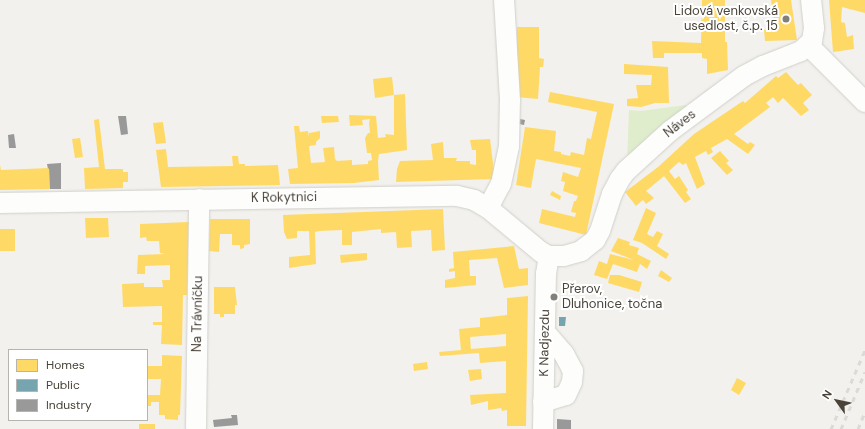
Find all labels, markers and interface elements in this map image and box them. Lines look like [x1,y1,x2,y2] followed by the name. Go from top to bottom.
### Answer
[674,4,778,35] place label: Lidová venkovská usedlost, č.p. 15
[781,14,791,24] marker: Lidová venkovská usedlost, č.p. 15
[661,107,699,141] street label: Náves
[251,190,317,206] street label: K Rokytnici
[190,276,206,352] street label: Na Trávníčku
[562,282,662,313] place label: Přerov, Dluhonice, točna
[549,292,559,302] marker: Přerov, Dluhonice, točna
[537,309,553,377] street label: K Nadjezdu
[8,349,148,421] legend
[46,357,85,373] text: Homes
[46,377,80,393] text: Public
[817,381,857,421] north arrow
[819,387,835,402] text: N
[46,397,92,413] text: Industry

